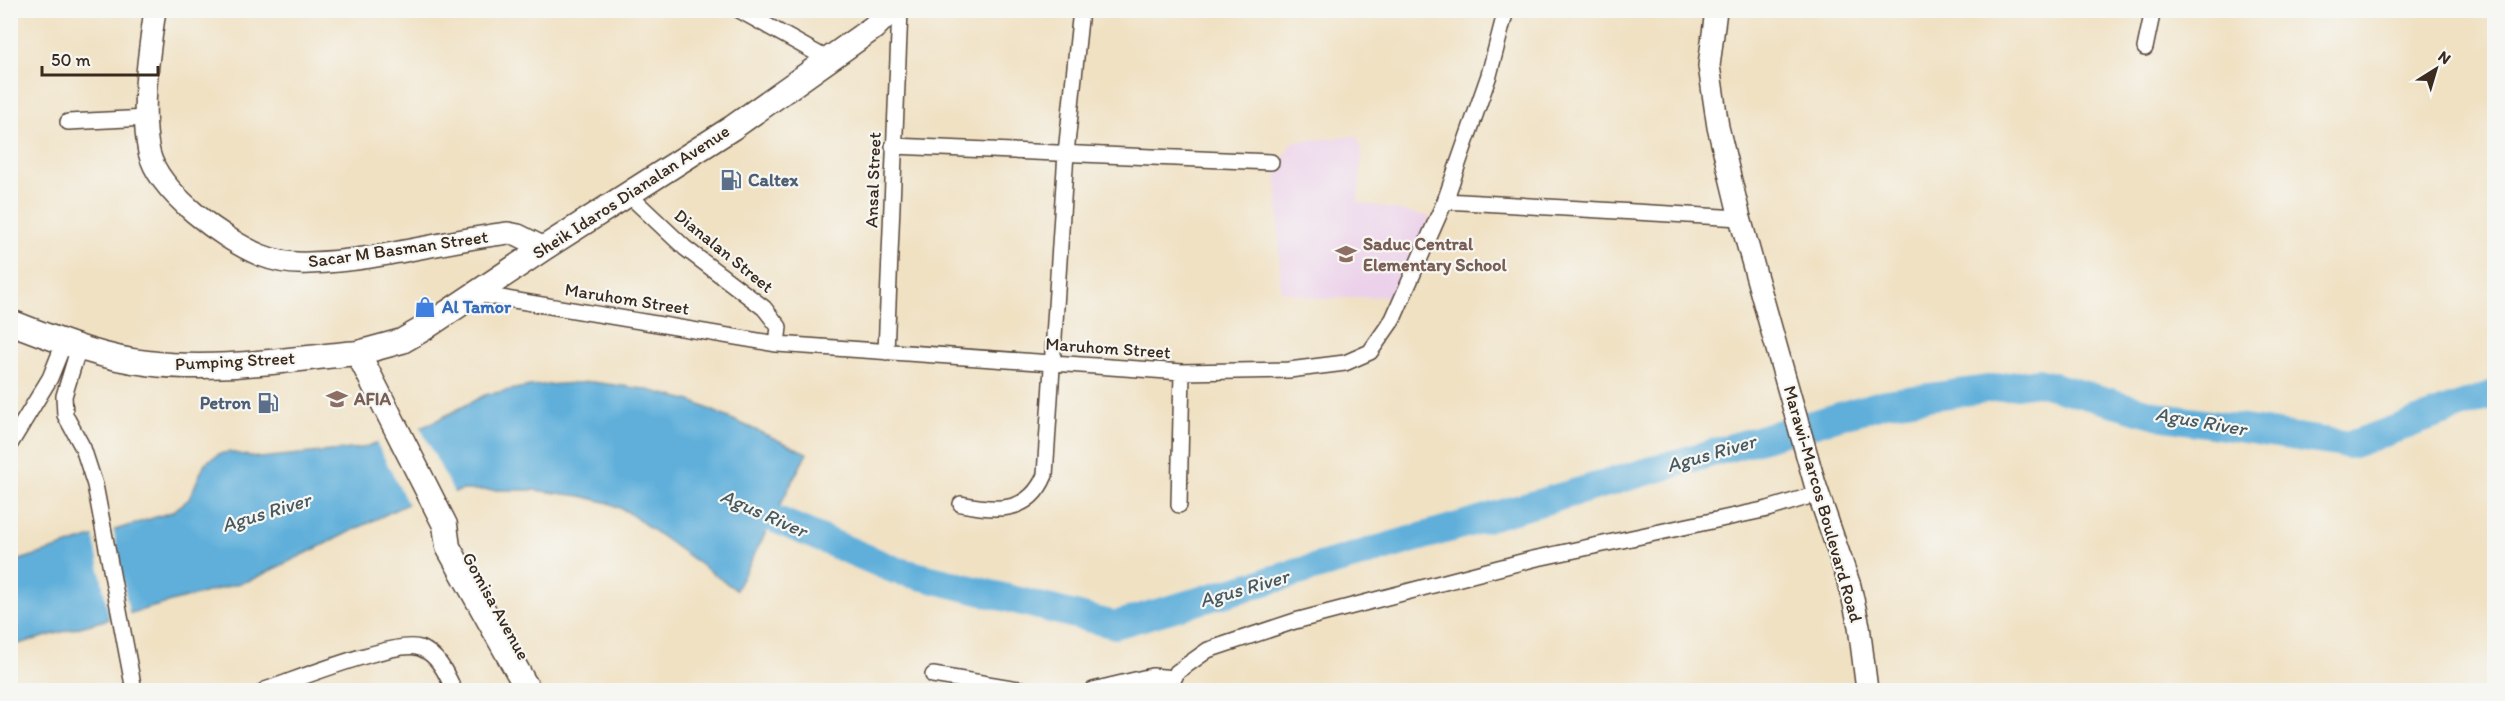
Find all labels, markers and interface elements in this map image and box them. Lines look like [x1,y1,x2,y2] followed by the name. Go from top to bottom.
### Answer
[42,39,158,77] scale bar
[2406,39,2466,99] north arrow
[2435,47,2455,68] text: N
[51,49,91,71] text: 50 m
[528,120,734,264] street label: Sheik Idaros Dianalan Avenue
[860,131,886,228] street label: Ansal Street
[719,168,743,192] fuel station icon: Caltex
[748,169,799,191] place label: Caltex
[670,204,778,298] street label: Dianalan Street
[307,225,490,273] street label: Sacar M Basman Street
[1363,233,1507,276] place label: Saduc Central Elementary School
[1334,242,1358,266] school or university icon: Saduc Central Elementary School
[563,278,691,320] street label: Maruhom Street
[413,295,437,319] shop icon: Al Tamor
[441,296,512,318] place label: Al Tamor
[1045,333,1172,363] street label: Maruhom Street
[174,347,296,375] street label: Pumping Street
[1779,383,1867,625] street label: Marawi-Marcos Boulevard Road
[325,387,349,411] school or university icon: AFIA
[353,388,391,410] place label: AFIA
[256,391,280,415] fuel station icon: Petron
[200,392,252,414] place label: Petron
[2154,401,2250,441] water label: Agus River
[1664,428,1760,477] water label: Agus River
[717,483,813,543] water label: Agus River
[219,487,315,537] water label: Agus River
[457,548,535,664] street label: Gomisa Avenue
[1197,563,1293,612] water label: Agus River

